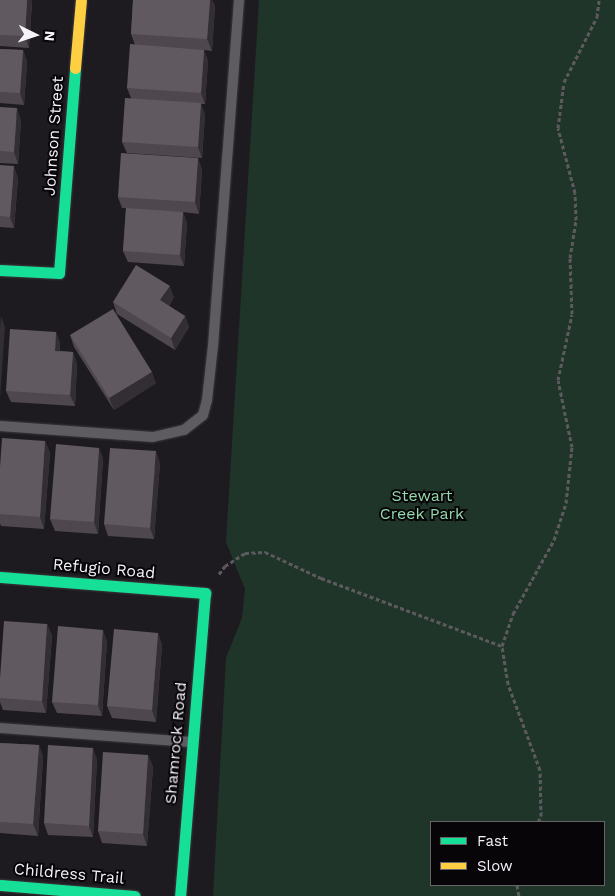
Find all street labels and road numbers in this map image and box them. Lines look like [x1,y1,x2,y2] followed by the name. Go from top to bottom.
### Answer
[40,76,68,196] street label: Johnson Street
[52,555,156,583] street label: Refugio Road
[161,681,191,805] street label: Shamrock Road
[13,860,125,888] street label: Childress Trail

